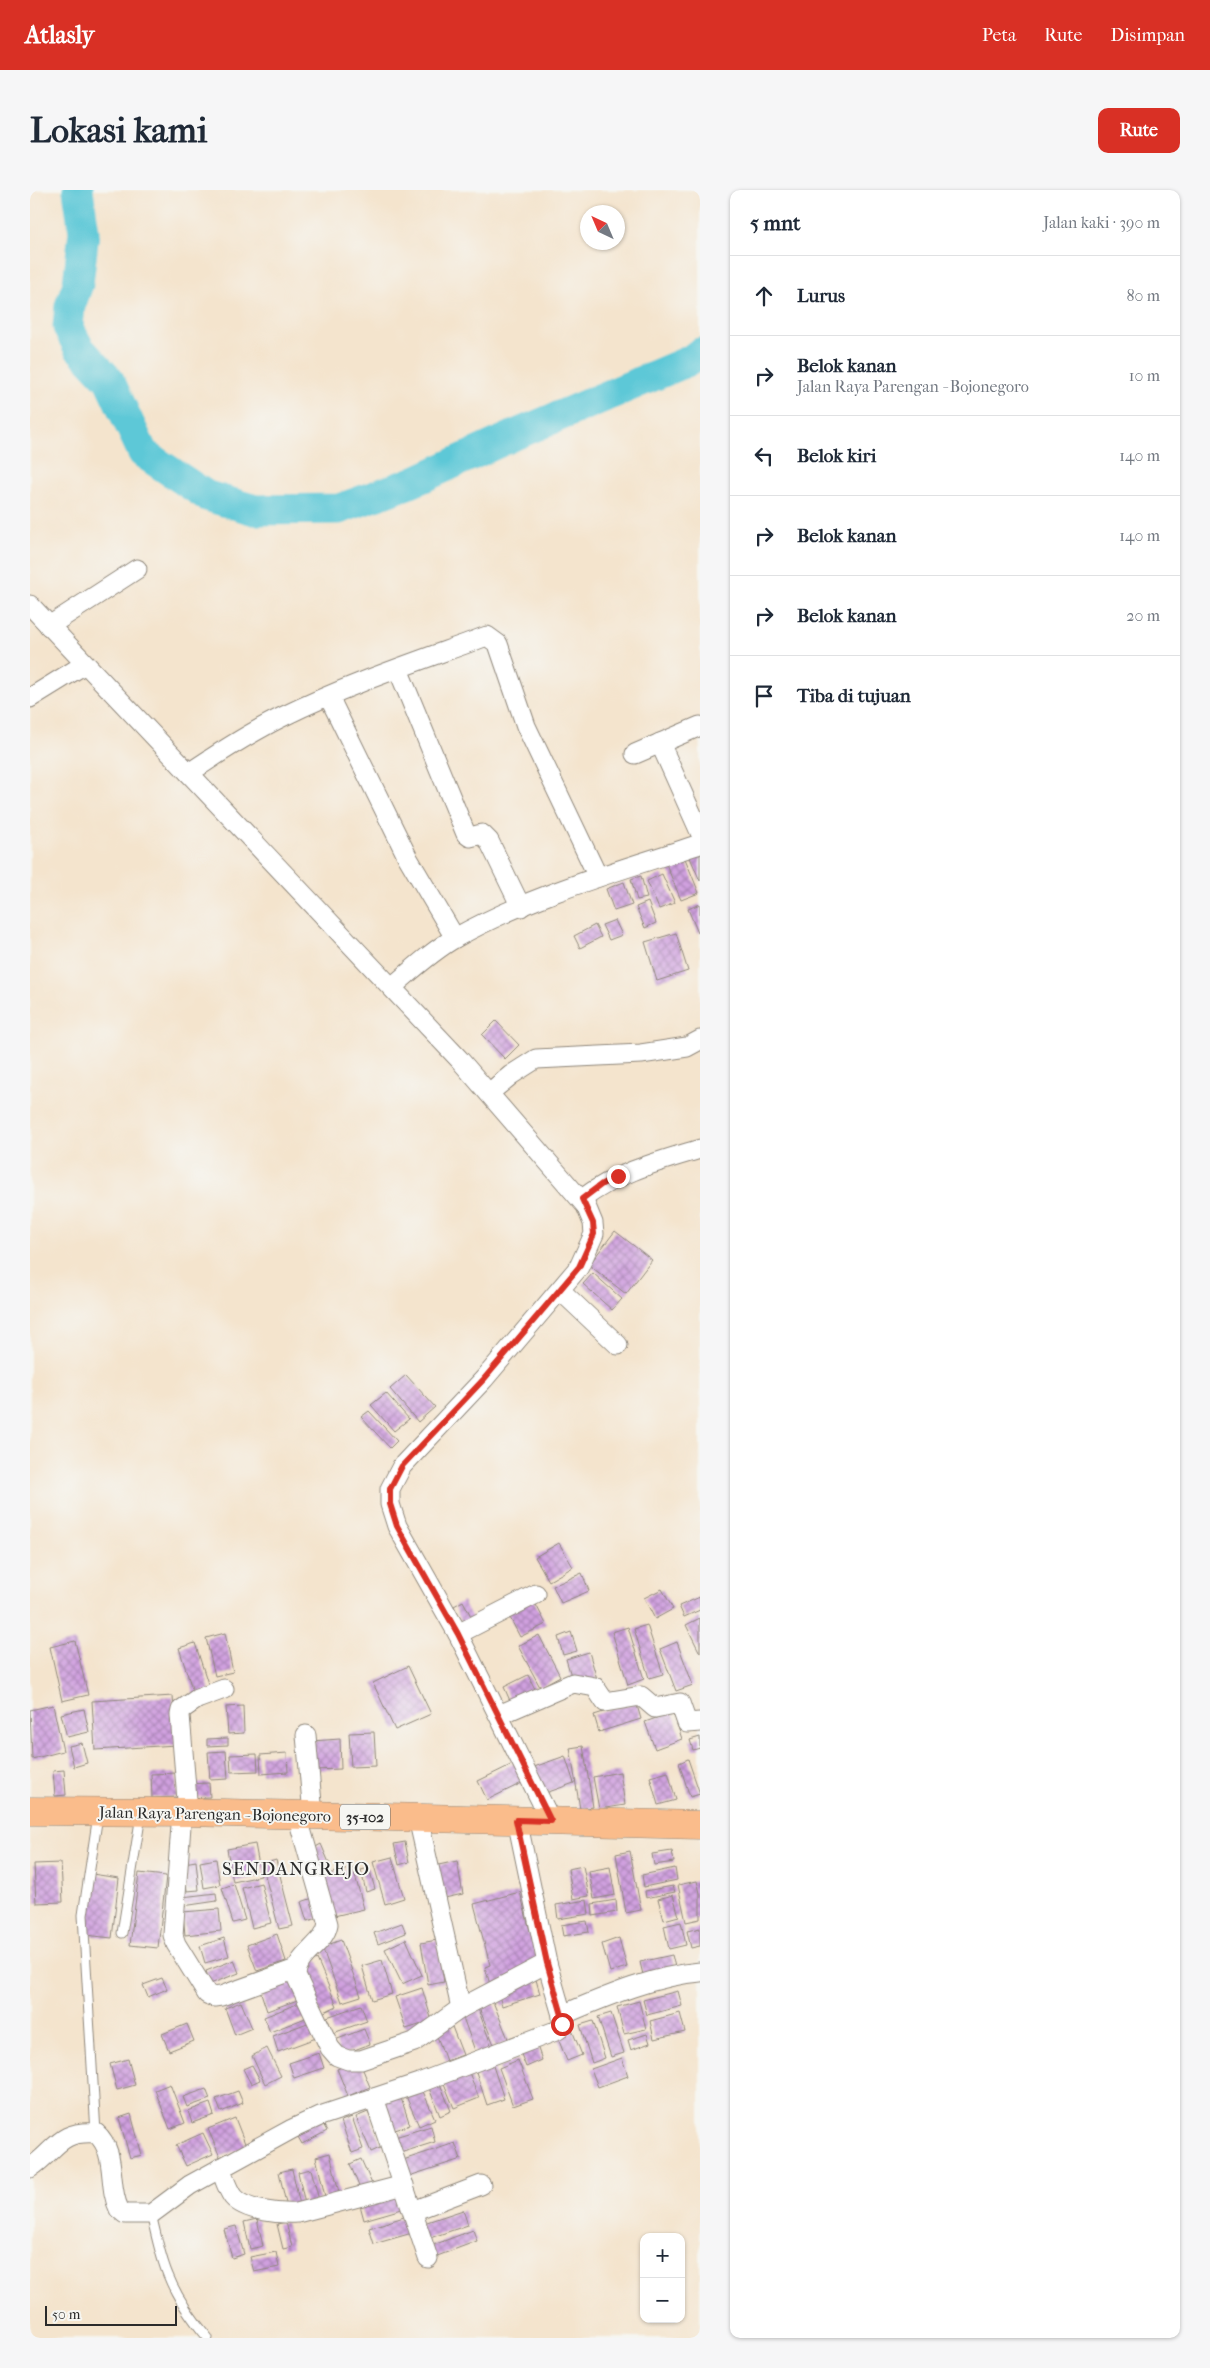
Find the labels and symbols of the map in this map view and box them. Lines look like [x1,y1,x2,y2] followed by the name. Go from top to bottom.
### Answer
[580,205,625,250] north arrow
[607,1165,630,1188] route end
[97,1802,331,1826] street label: Jalan Raya Parengan - Bojonegoro
[340,1804,390,1830] road number: 35-102
[222,1858,370,1880] district label: SENDANGREJO
[551,2013,574,2036] route start
[45,2303,178,2326] scale bar

